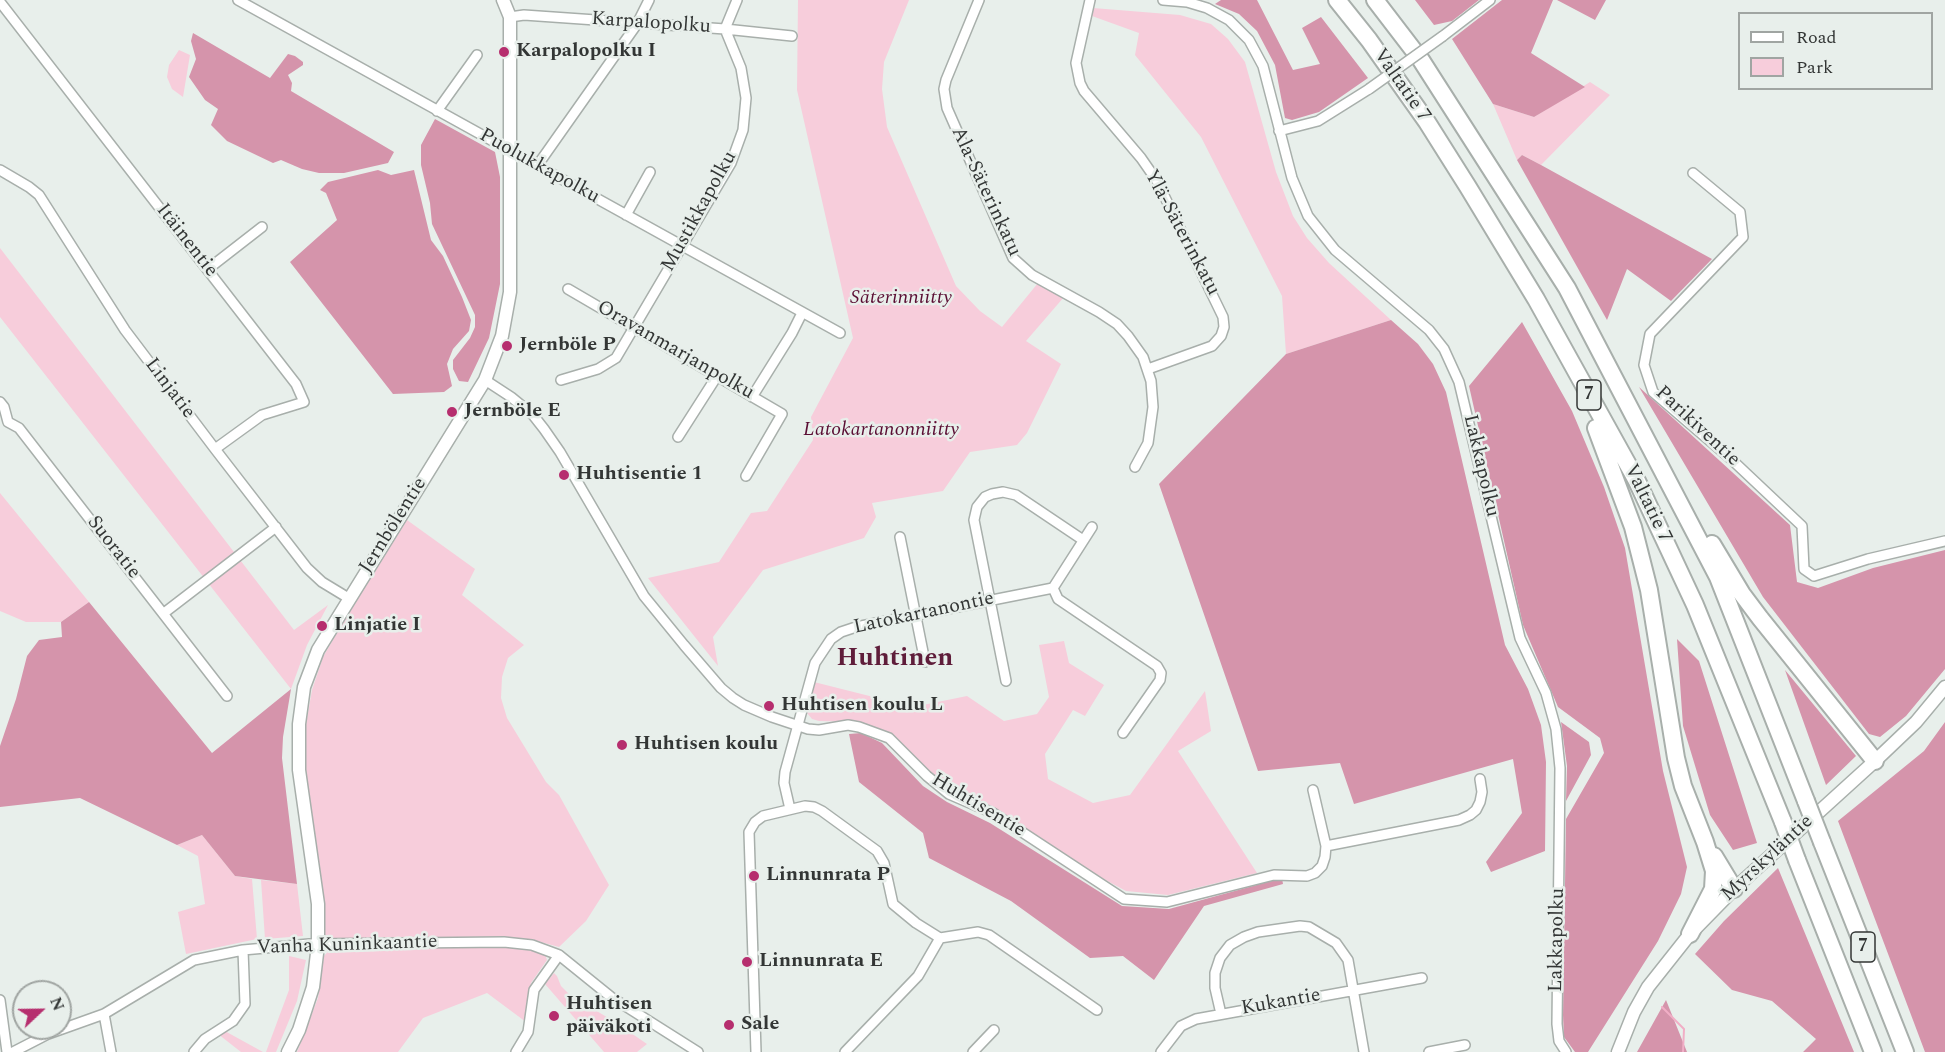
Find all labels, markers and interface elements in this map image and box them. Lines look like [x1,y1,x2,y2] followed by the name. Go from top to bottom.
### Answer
[590,8,712,40] street label: Karpalopolku
[1738,12,1933,90] legend
[1796,24,1837,51] text: Road
[516,40,656,64] place label: Karpalopolku I
[497,45,511,59] marker: Karpalopolku I
[1367,45,1435,127] street label: Valtatie 7
[1796,54,1833,81] text: Park
[475,124,603,210] street label: Puolukkapolku
[945,124,1025,260] street label: Ala-Säterinkatu
[657,148,743,276] street label: Mustikkapolku
[1138,166,1224,300] street label: Ylä-Säterinkatu
[150,199,222,283] street label: Itäinentie
[850,287,952,311] park label: Säterinniitty
[592,296,758,406] street label: Oravanmarjanpolku
[519,334,616,358] place label: Jernböle P
[500,339,514,353] marker: Jernböle P
[138,354,200,424] street label: Linjatie
[1577,380,1601,410] road number: 7
[1650,382,1744,472] street label: Parikiventie
[464,400,561,424] place label: Jernböle E
[445,405,459,419] marker: Jernböle E
[1457,413,1503,519] street label: Lakkapolku
[803,419,959,443] park label: Latokartanonniitty
[1618,461,1676,547] street label: Valtatie 7
[576,463,703,487] place label: Huhtisentie 1
[557,468,571,482] marker: Huhtisentie 1
[355,474,433,578] street label: Jernbölentie
[81,512,145,584] street label: Suoratie
[852,587,996,641] street label: Latokartanontie
[334,614,420,638] place label: Linjatie I
[315,619,329,633] marker: Linjatie I
[837,644,953,676] district label: Huhtinen
[781,694,943,718] place label: Huhtisen koulu L
[762,699,776,713] marker: Huhtisen koulu L
[634,733,778,757] place label: Huhtisen koulu
[615,738,629,752] marker: Huhtisen koulu
[927,769,1029,843] street label: Huhtisentie
[1717,811,1819,907] street label: Myrskyläntie
[766,864,890,888] place label: Linnunrata P
[747,869,761,883] marker: Linnunrata P
[1545,888,1571,992] street label: Lakkapolku
[256,931,438,961] street label: Vanha Kuninkaantie
[1851,932,1875,962] road number: 7
[759,950,883,974] place label: Linnunrata E
[740,955,754,969] marker: Linnunrata E
[12,980,72,1040] north arrow
[1239,984,1323,1022] street label: Kukantie
[43,993,70,1015] text: N
[566,993,652,1040] place label: Huhtisen päiväkoti
[547,1009,561,1023] marker: Huhtisen päiväkoti
[741,1013,779,1037] place label: Sale
[722,1018,736,1032] marker: Sale

